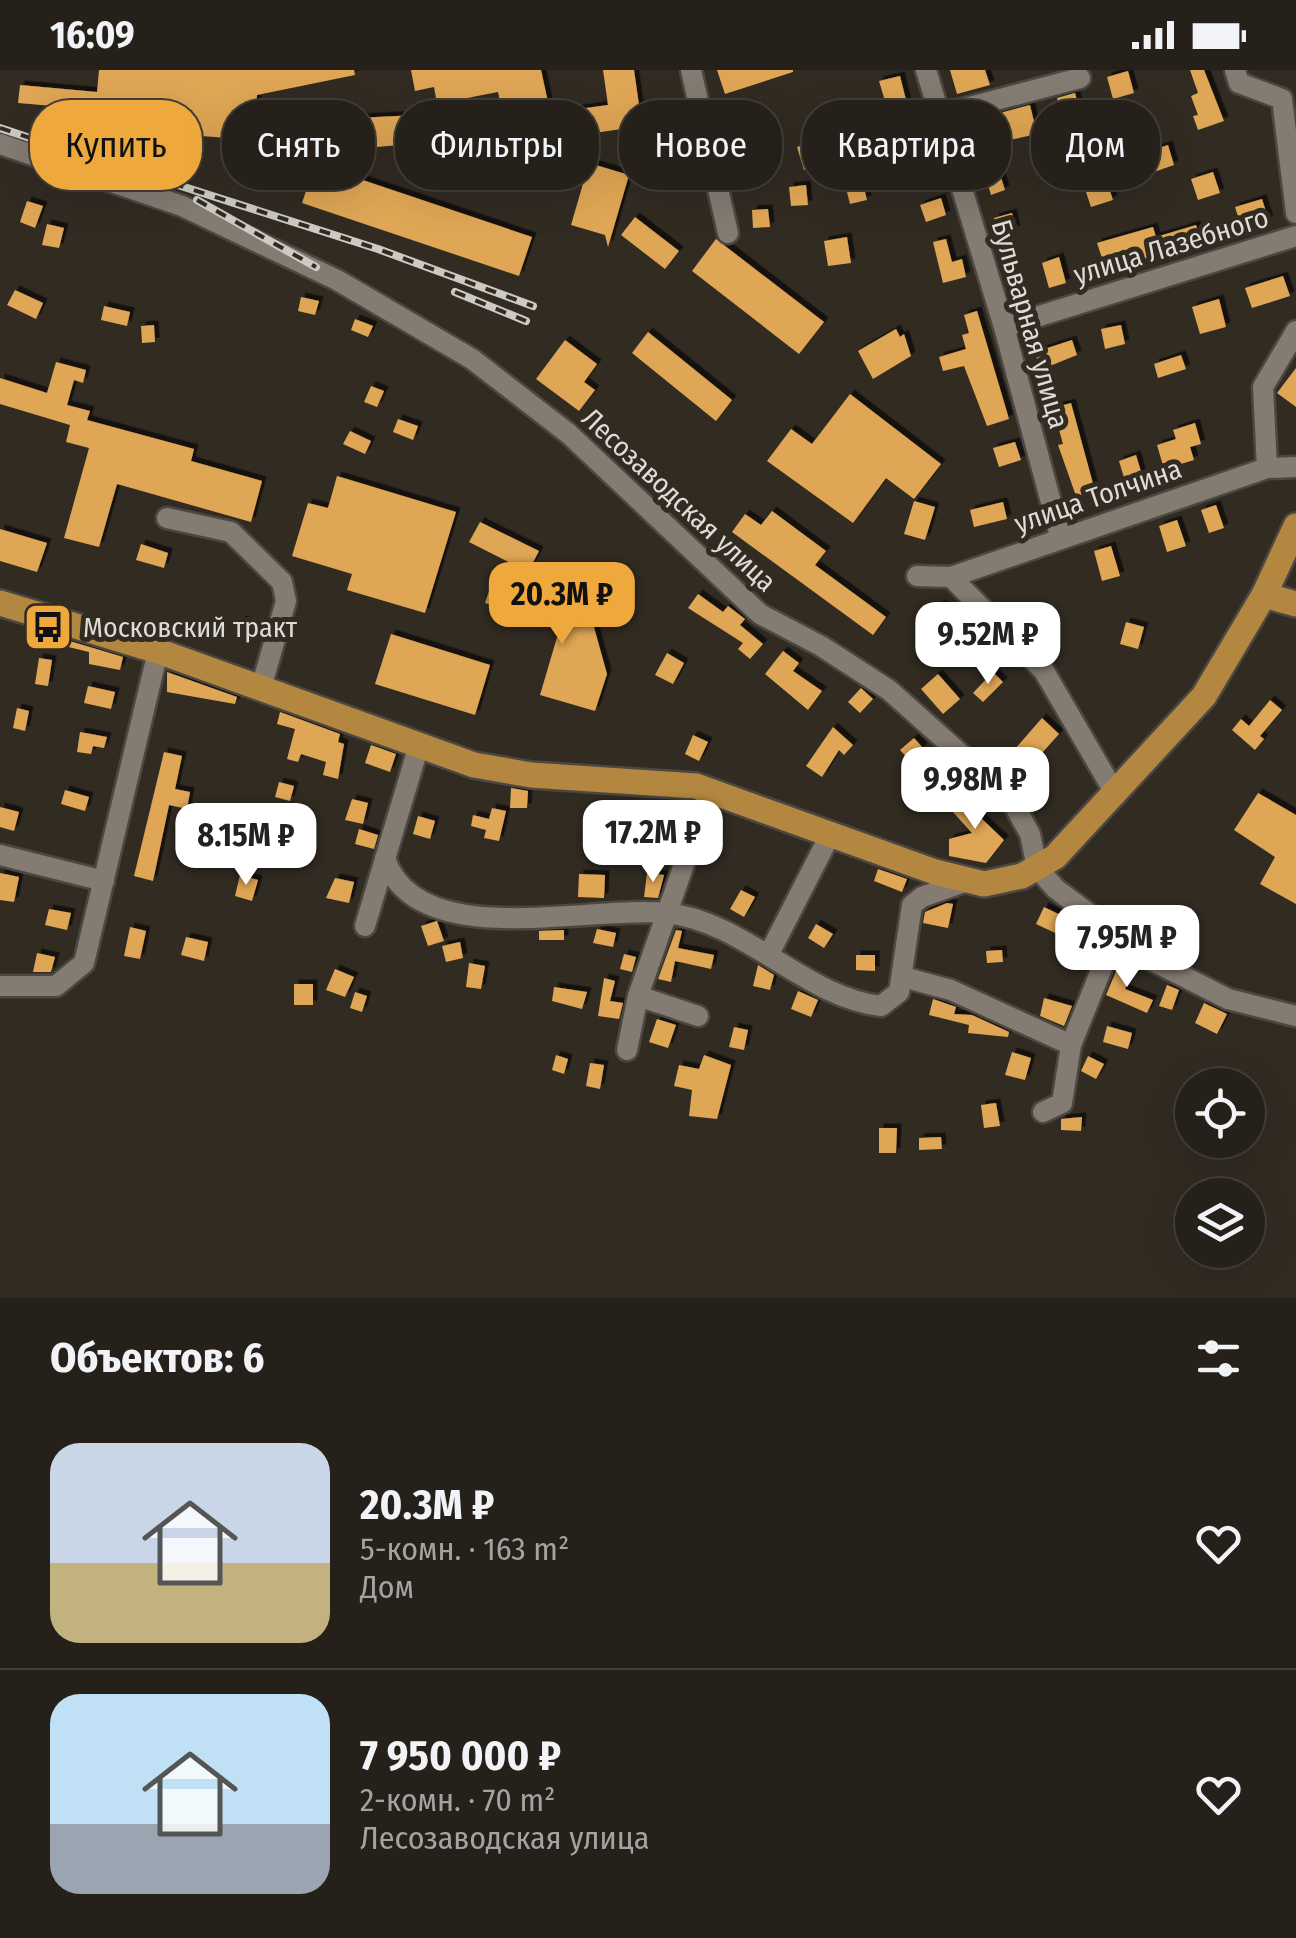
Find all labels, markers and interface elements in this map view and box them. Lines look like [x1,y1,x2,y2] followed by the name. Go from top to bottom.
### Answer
[50,12,135,58] text: 16:09
[30,100,202,190] chip: Купить
[222,100,375,190] chip: Снять
[395,100,599,190] chip: Фильтры
[619,100,782,190] chip: Новое
[802,100,1011,190] chip: Квартира
[1031,100,1160,190] chip: Дом
[1070,201,1272,291] street label: улица Лазебного
[984,216,1076,432] street label: Бульварная улица
[575,402,783,598] street label: Лесозаводская улица
[1010,452,1186,540] street label: улица Толчина
[470,562,654,647] pin: 20.3M ₽
[511,575,613,613] text: 20.3M ₽
[22,601,74,653] bus stop icon: Московский тракт
[896,602,1080,687] pin: 9.52M ₽
[83,611,298,644] place label: Московский тракт
[937,615,1039,653] text: 9.52M ₽
[883,747,1067,832] pin: 9.98M ₽
[923,760,1027,798] text: 9.98M ₽
[561,800,745,885] pin: 17.2M ₽
[154,803,338,888] pin: 8.15M ₽
[605,813,701,851] text: 17.2M ₽
[197,816,295,854] text: 8.15M ₽
[1035,905,1219,990] pin: 7.95M ₽
[1077,918,1177,956] text: 7.95M ₽
[1175,1068,1265,1268] map controls
[1175,1068,1265,1158] button: locate
[1175,1178,1265,1268] button: layers
[1191,1331,1246,1386] icon: filters
[50,1333,264,1383] text: Объектов: 6
[360,1480,494,1530] text: 20.3M ₽
[130,1483,250,1603] icon: home
[1191,1516,1246,1571] icon: heart
[360,1530,569,1568] text: 5-комн. · 163 m²
[360,1568,414,1606] text: Дом
[360,1731,561,1781] text: 7 950 000 ₽
[130,1734,250,1854] icon: home
[1191,1767,1246,1822] icon: heart
[360,1781,555,1819] text: 2-комн. · 70 m²
[360,1819,649,1857] text: Лесозаводская улица

